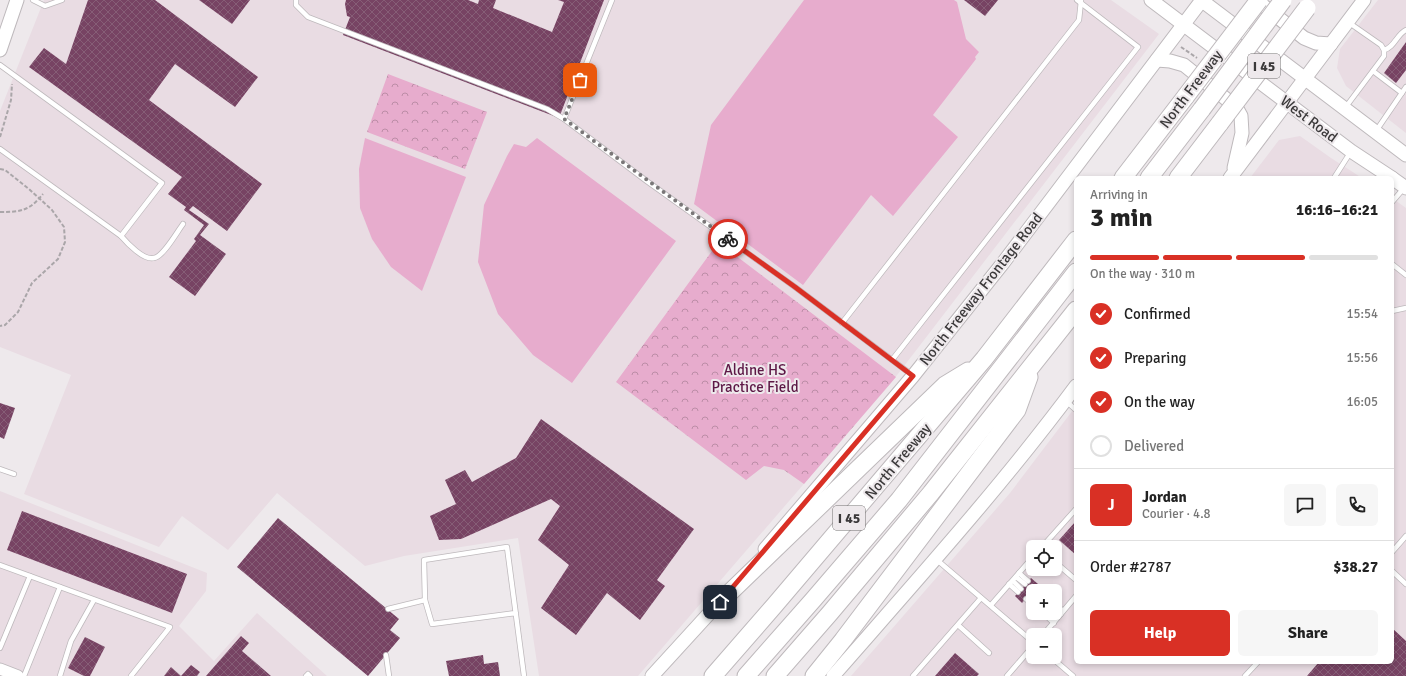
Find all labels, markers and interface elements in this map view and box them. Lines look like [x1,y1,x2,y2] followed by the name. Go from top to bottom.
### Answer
[1156,46,1226,132] street label: North Freeway
[1248,54,1280,78] road number: I 45
[563,63,597,97] pin
[569,69,591,91] icon: bag
[1277,92,1341,146] street label: West Road
[1090,187,1148,203] text: Arriving in
[1296,201,1378,219] text: 16:16–16:21
[1090,202,1153,234] text: 3 min
[916,209,1046,369] street label: North Freeway Frontage Road
[708,219,748,259] courier
[717,228,739,250] icon: bike
[1090,266,1195,282] text: On the way · 310 m
[1090,303,1112,325] icon: check
[1124,305,1191,323] text: Confirmed
[1346,306,1378,322] text: 15:54
[1090,347,1112,369] icon: check
[1124,349,1187,367] text: Preparing
[1346,350,1378,366] text: 15:56
[711,361,799,396] park label: Aldine HS Practice Field
[1090,391,1112,413] icon: check
[1124,393,1195,411] text: On the way
[1346,394,1378,410] text: 16:05
[861,420,935,502] street label: North Freeway
[1124,437,1184,455] text: Delivered
[1284,484,1326,526] button: chat
[1336,484,1378,526] button: phone
[1142,488,1187,506] text: Jordan
[1107,496,1115,514] text: J
[833,506,865,530] road number: I 45
[1142,506,1211,522] text: Courier · 4.8
[1026,540,1062,664] map controls
[1026,540,1062,576] button: locate
[1090,558,1172,576] text: Order #2787
[1333,558,1378,576] text: $38.27
[1026,584,1062,620] button: +
[703,585,737,619] pin
[709,591,731,613] icon: home
[1090,610,1230,656] button: Help
[1238,610,1378,656] button: Share
[1026,628,1062,664] button: −

